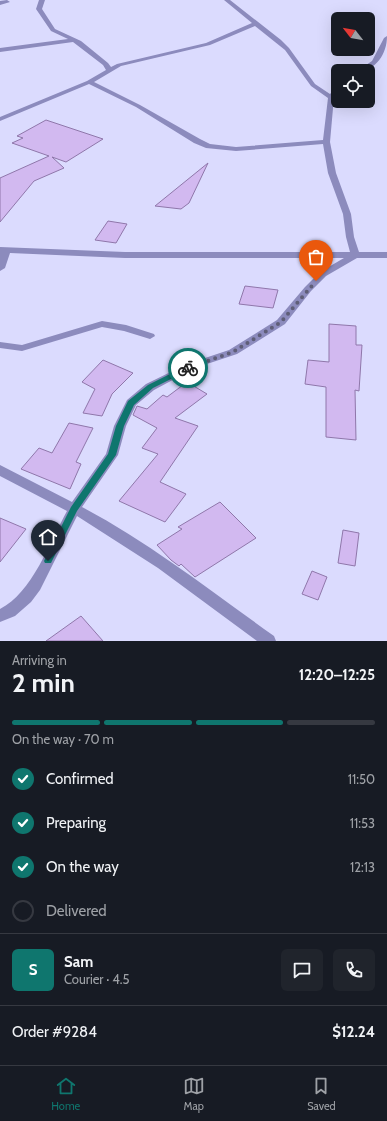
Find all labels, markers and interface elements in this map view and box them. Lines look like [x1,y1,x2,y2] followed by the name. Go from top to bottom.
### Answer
[331,12,375,56] north arrow
[331,12,375,108] map controls
[331,64,375,108] button: locate
[299,240,333,281] pin
[305,246,327,268] icon: bag
[168,348,208,388] courier
[177,357,199,379] icon: bike
[31,520,65,561] pin
[37,526,59,548] icon: home
[12,652,67,668] text: Arriving in
[299,666,375,684] text: 12:20–12:25
[12,667,75,699] text: 2 min
[12,731,114,747] text: On the way · 70 m
[12,768,34,790] icon: check
[46,770,114,788] text: Confirmed
[348,771,375,787] text: 11:50
[12,812,34,834] icon: check
[46,814,106,832] text: Preparing
[350,815,375,831] text: 11:53
[12,856,34,878] icon: check
[46,858,119,876] text: On the way
[350,859,375,875] text: 12:13
[46,902,107,920] text: Delivered
[281,949,323,991] button: chat
[333,949,375,991] button: phone
[64,953,93,971] text: Sam
[29,961,37,979] text: S
[64,971,129,987] text: Courier · 4.5
[12,1023,97,1041] text: Order #9284
[332,1023,375,1041] text: $12.24
[51,1075,80,1113] tab: Home
[183,1075,205,1113] tab: Map
[307,1075,336,1113] tab: Saved

